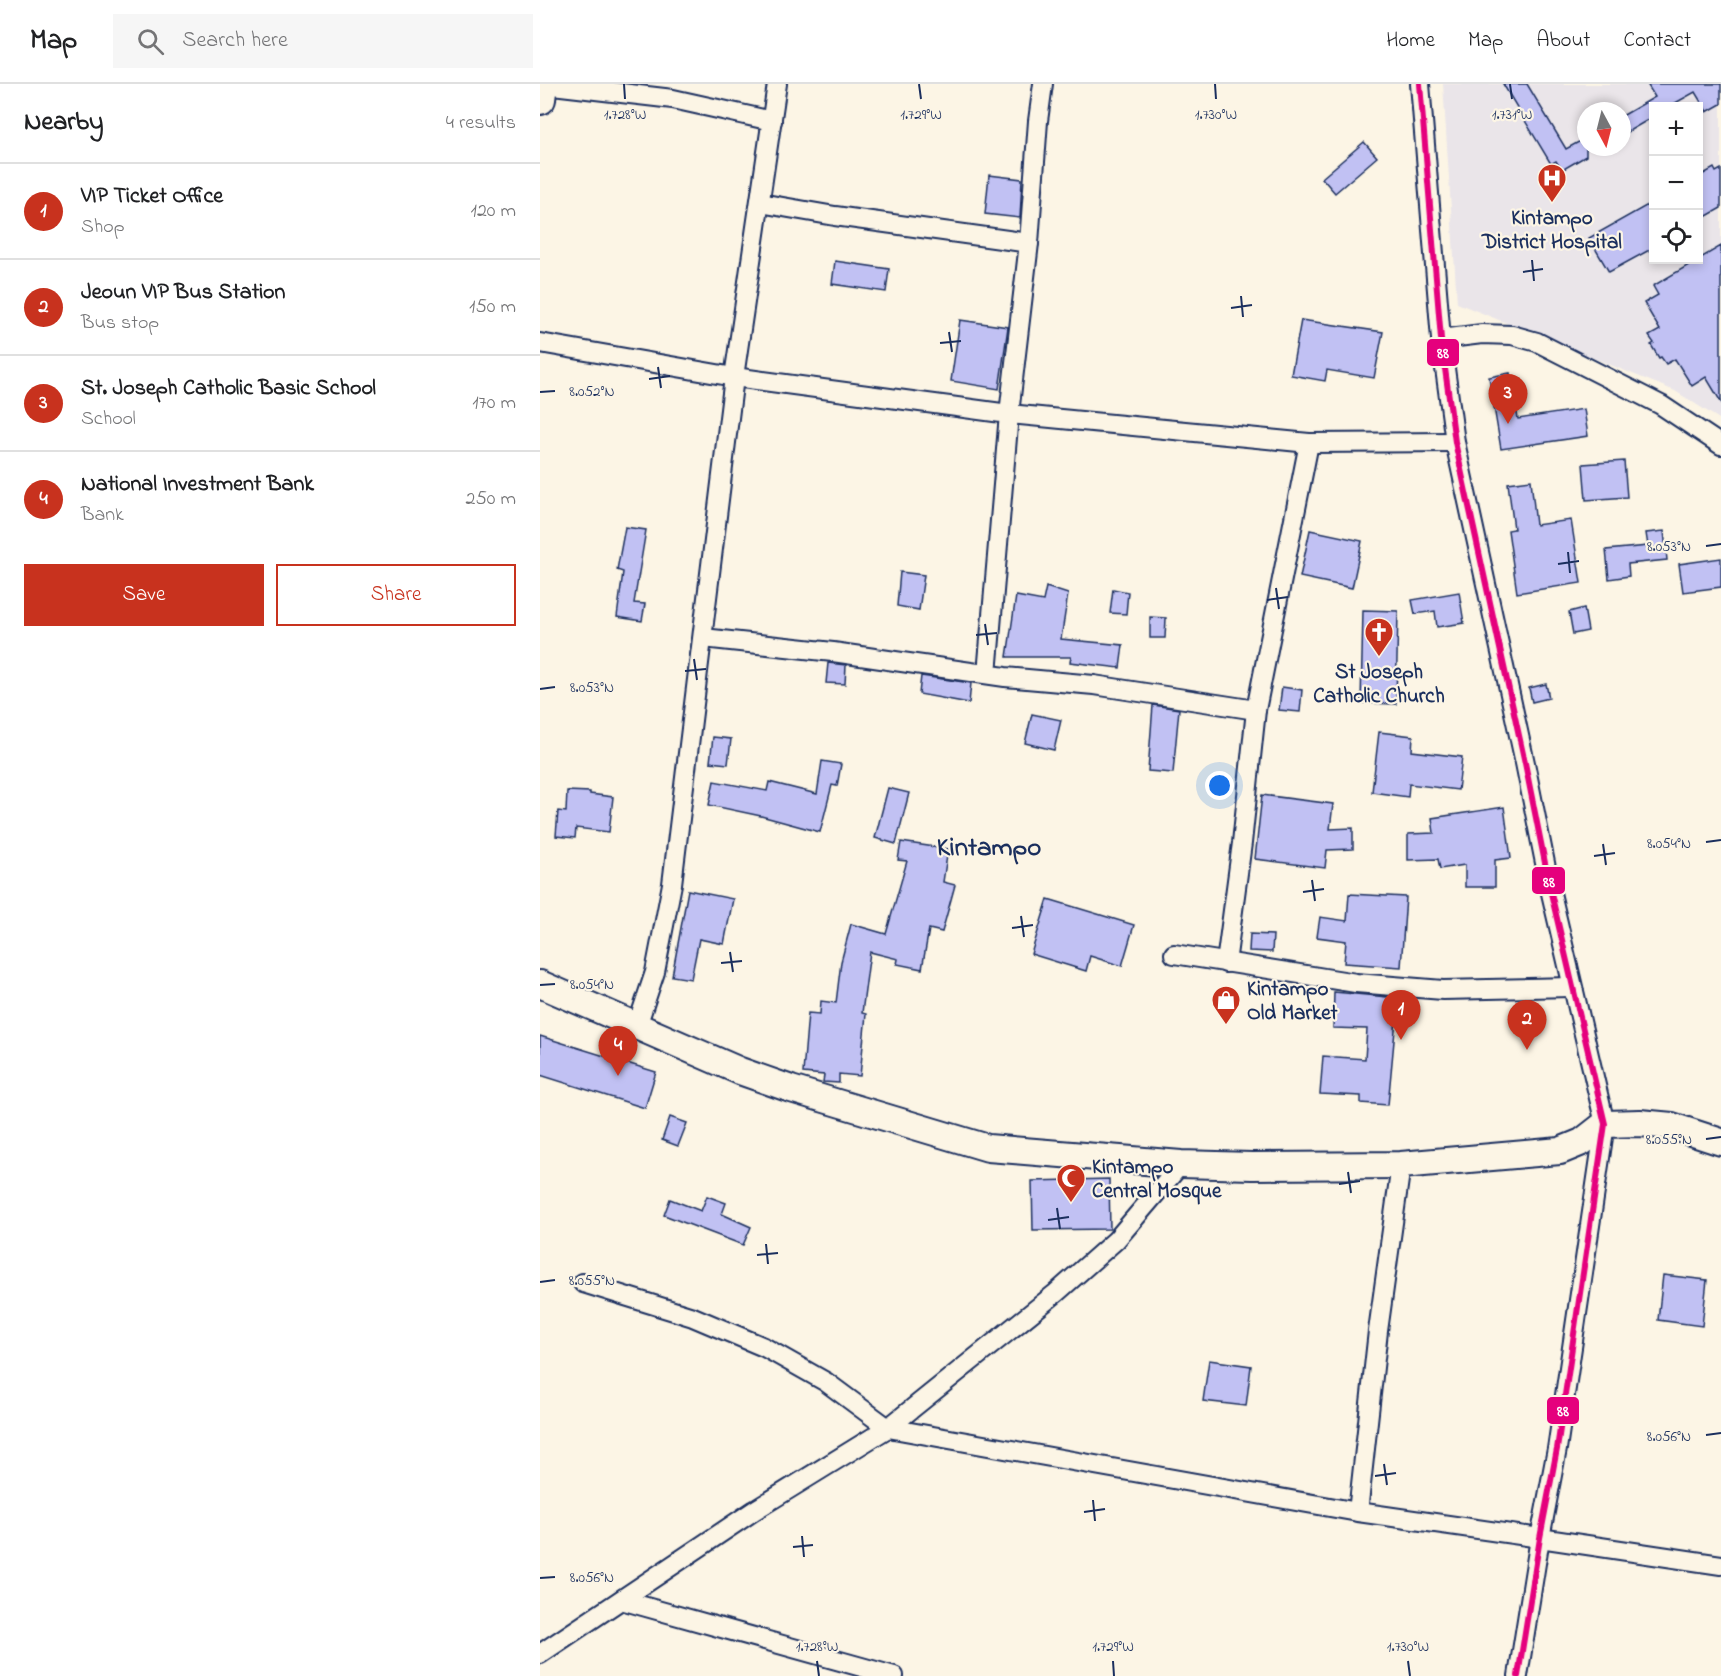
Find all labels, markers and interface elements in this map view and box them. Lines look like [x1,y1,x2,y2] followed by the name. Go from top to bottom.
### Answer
[113,14,533,68] search box
[30,21,77,62] text: Map
[134,25,167,58] icon: search
[182,25,288,57] text: Search here
[1386,26,1435,56] text: Home
[1468,26,1503,56] text: Map
[1536,26,1590,56] text: About
[1623,26,1691,56] text: Contact
[1577,102,1631,156] north arrow
[1649,102,1703,264] map controls
[1649,102,1703,156] button: +
[24,104,103,142] text: Nearby
[604,104,646,126] text: 1.728°W
[900,104,942,126] text: 1.729°W
[1195,104,1237,126] text: 1.730°W
[1492,104,1532,126] text: 1.731°W
[446,109,516,138] text: 4 results
[1649,156,1703,210] button: −
[1536,162,1568,204] hospital icon: Kintampo District Hospital
[81,181,223,213] text: VIP Ticket Office
[40,197,47,226] text: 1
[471,197,516,226] text: 120 m
[1481,204,1622,258] place label: Kintampo District Hospital
[1649,210,1703,264] button: locate
[81,213,125,242] text: Shop
[81,277,285,309] text: Jeoun VIP Bus Station
[39,293,48,322] text: 2
[469,293,516,322] text: 150 m
[81,309,159,338] text: Bus stop
[1426,338,1460,367] line badge: 88
[1436,342,1449,366] text: 88
[81,373,376,405] text: St. Joseph Catholic Basic School
[1488,374,1528,424] pin: 3
[569,381,615,403] text: 8.052°N
[39,389,48,418] text: 3
[472,389,516,418] text: 170 m
[81,405,136,434] text: School
[81,469,314,501] text: National Investment Bank
[39,485,48,514] text: 4
[465,485,516,514] text: 250 m
[81,501,124,530] text: Bank
[1647,536,1691,558] text: 8.053°N
[24,564,264,626] button: Save
[276,564,516,626] button: Share
[1363,616,1395,658] church icon: St Joseph Catholic Church
[1313,658,1445,712] place label: St Joseph Catholic Church
[570,677,614,699] text: 8.053°N
[1205,771,1234,800] your location
[937,829,1041,868] district label: Kintampo
[1647,833,1691,855] text: 8.054°N
[1531,866,1566,895] line badge: 88
[1542,871,1555,895] text: 88
[570,974,614,996] text: 8.054°N
[1247,975,1339,1029] place label: Kintampo Old Market
[1210,984,1242,1026] shop icon: Kintampo Old Market
[1382,990,1420,1040] pin: 1
[1508,1000,1546,1050] pin: 2
[598,1026,638,1076] pin: 4
[1646,1129,1692,1151] text: 8.055°N
[1092,1153,1222,1207] place label: Kintampo Central Mosque
[1055,1162,1087,1204] mosque icon: Kintampo Central Mosque
[569,1270,615,1292] text: 8.055°N
[1546,1396,1580,1425] line badge: 88
[1556,1400,1569,1424] text: 88
[1647,1426,1691,1448] text: 8.056°N
[570,1567,614,1589] text: 8.056°N
[796,1636,838,1658] text: 1.728°W
[1092,1636,1134,1658] text: 1.729°W
[1387,1636,1429,1658] text: 1.730°W

